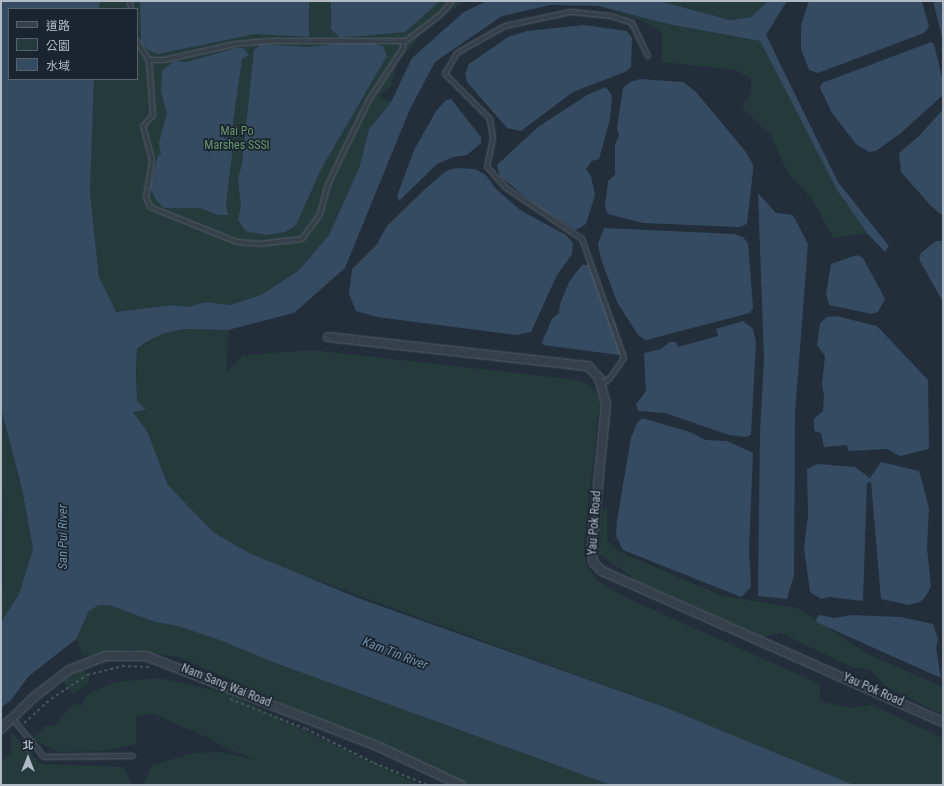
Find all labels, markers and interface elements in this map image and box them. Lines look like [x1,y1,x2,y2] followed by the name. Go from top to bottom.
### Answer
[8,8,138,80] legend
[46,19,70,33] text: 道路
[46,39,70,53] text: 公園
[46,59,70,73] text: 水域
[204,125,270,153] park label: Mai Po Marshes SSSI
[586,490,604,556] street label: Yau Pok Road
[55,504,71,570] water label: San Pui River
[360,634,430,674] water label: Kam Tin River
[179,661,273,711] street label: Nam Sang Wai Road
[840,670,906,710] street label: Yau Pok Road
[8,738,48,778] north arrow
[23,739,34,752] text: 北

